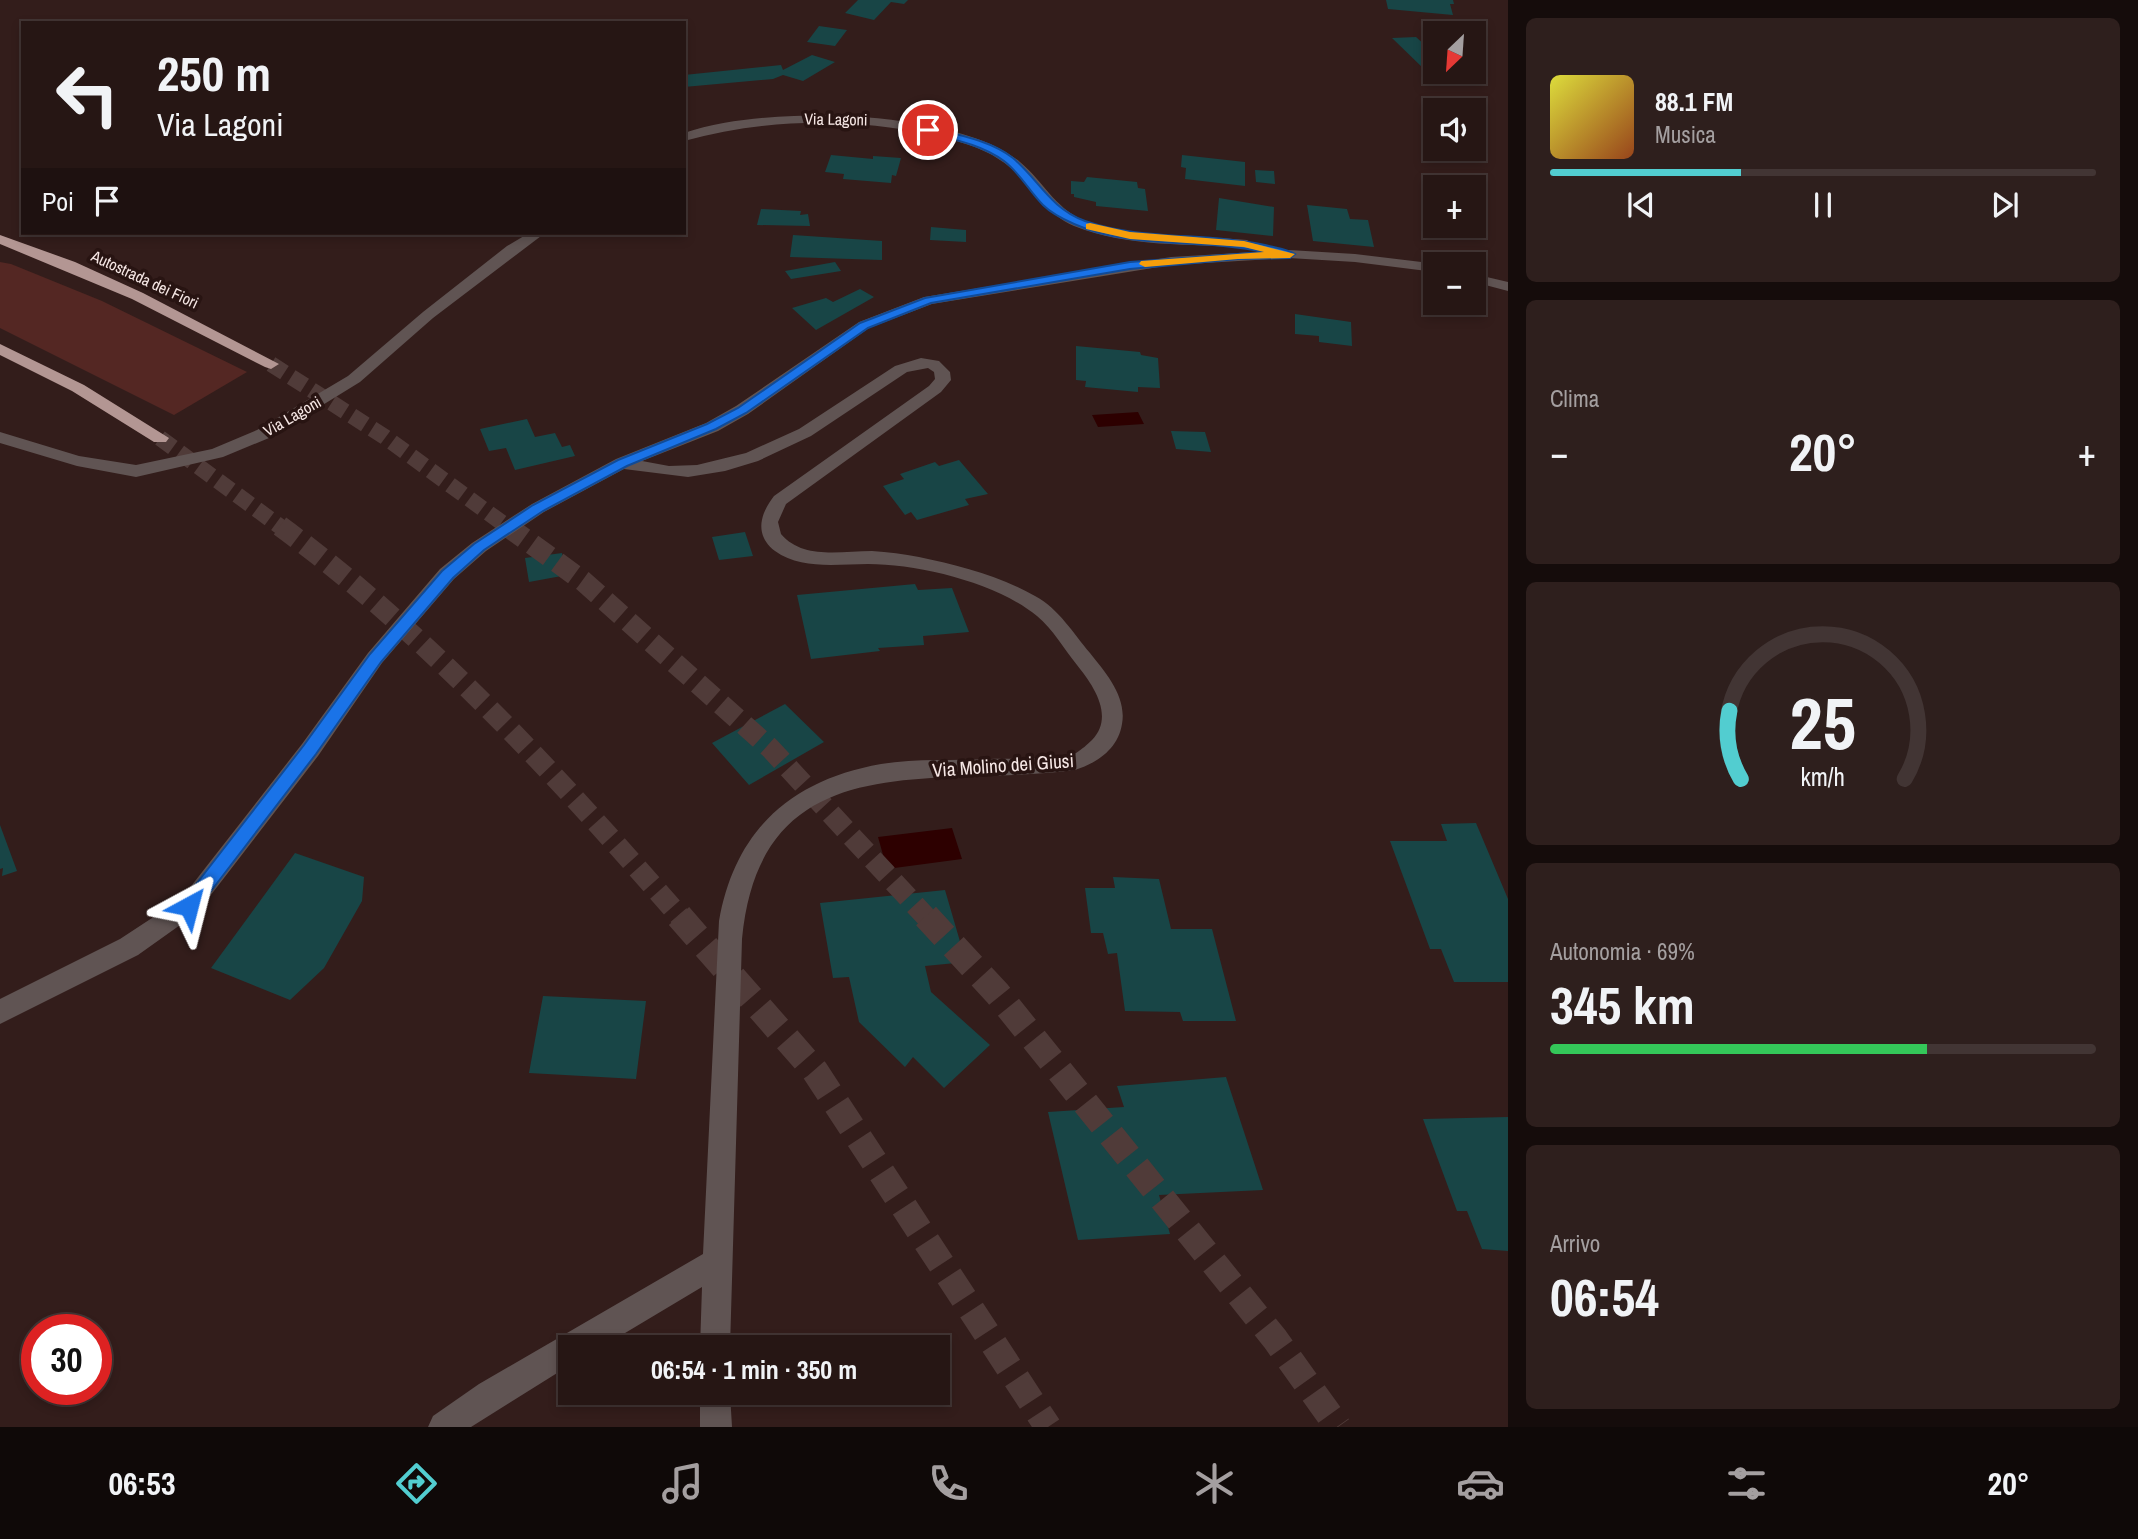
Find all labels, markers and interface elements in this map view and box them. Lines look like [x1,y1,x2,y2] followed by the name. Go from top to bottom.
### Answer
[1423,21,1486,84] north arrow
[1423,21,1486,315] map controls
[157,40,271,106] text: 250 m
[42,49,133,140] icon: left
[1655,84,1733,119] text: 88.1 FM
[1423,98,1486,161] button: sound
[898,100,958,160] pin
[157,103,284,146] text: Via Lagoni
[804,107,868,131] street label: Via Lagoni
[909,111,947,149] icon: arrive
[1655,119,1716,150] text: Musica
[1423,175,1486,238] button: +
[88,182,126,220] icon: arrive
[42,184,74,219] text: Poi
[1622,186,1660,224] icon: previous
[1804,186,1842,224] icon: pause
[1986,186,2024,224] icon: next
[87,244,202,313] street label: Autostrada dei Fiori
[1423,252,1486,315] button: −
[1550,383,1599,414] text: Clima
[259,391,325,441] street label: Via Lagoni
[1789,417,1857,487] text: 20°
[1550,427,1568,478] text: −
[2078,427,2096,478] text: +
[1790,675,1856,773] text: 25
[931,747,1075,783] street label: Via Molino dei Giusi
[1801,760,1845,794] text: km/h
[152,869,226,943] position arrow
[1550,936,1695,967] text: Autonomia · 69%
[1550,970,1695,1040] text: 345 km
[1550,1228,1600,1259] text: Arrivo
[1550,1262,1659,1332] text: 06:54
[21,1314,112,1405] speed limit sign: 30
[651,1352,857,1387] text: 06:54 · 1 min · 350 m
[392,1459,441,1508] icon: directions
[658,1459,707,1508] icon: music
[924,1459,973,1508] icon: phone
[1190,1459,1239,1508] icon: climate
[1456,1459,1505,1508] icon: car
[1722,1459,1771,1508] icon: filters
[108,1462,176,1505] text: 06:53
[1988,1462,2030,1505] text: 20°

